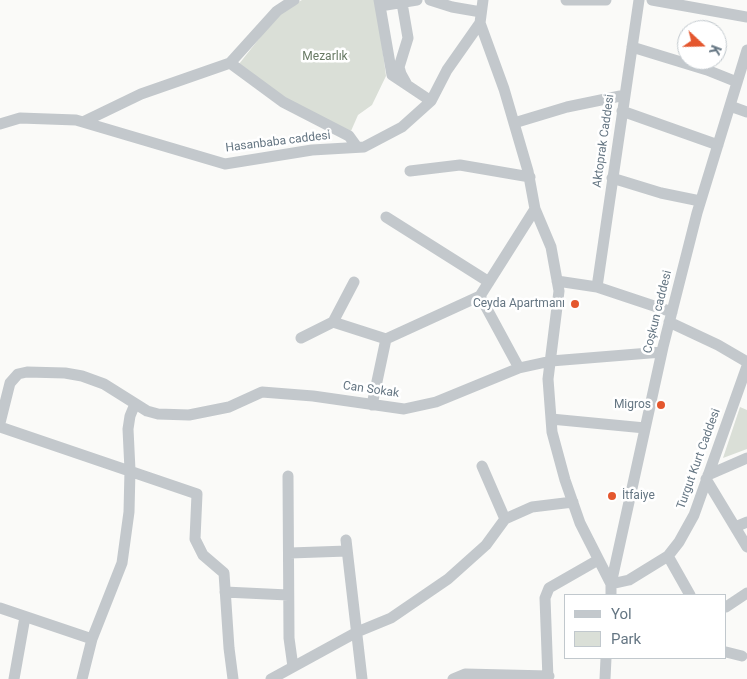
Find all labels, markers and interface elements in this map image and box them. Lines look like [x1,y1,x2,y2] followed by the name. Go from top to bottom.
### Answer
[677,20,727,70] north arrow
[706,43,724,57] text: K
[302,50,348,64] park label: Mezarlık
[590,93,618,189] street label: Aktoprak Caddesi
[225,128,331,156] street label: Hasanbaba caddesi
[641,269,675,355] street label: Coşkun caddesi
[473,297,565,311] place label: Ceyda Apartmanı
[569,298,581,310] marker: Ceyda Apartmanı
[342,379,400,401] street label: Can Sokak
[614,398,651,412] place label: Migros
[655,399,667,411] marker: Migros
[674,407,724,511] street label: Turgut Kurt Caddesi
[622,489,655,503] place label: İtfaiye
[606,490,618,502] marker: İtfaiye
[564,594,727,659] legend
[611,605,632,623] text: Yol
[611,630,641,648] text: Park

